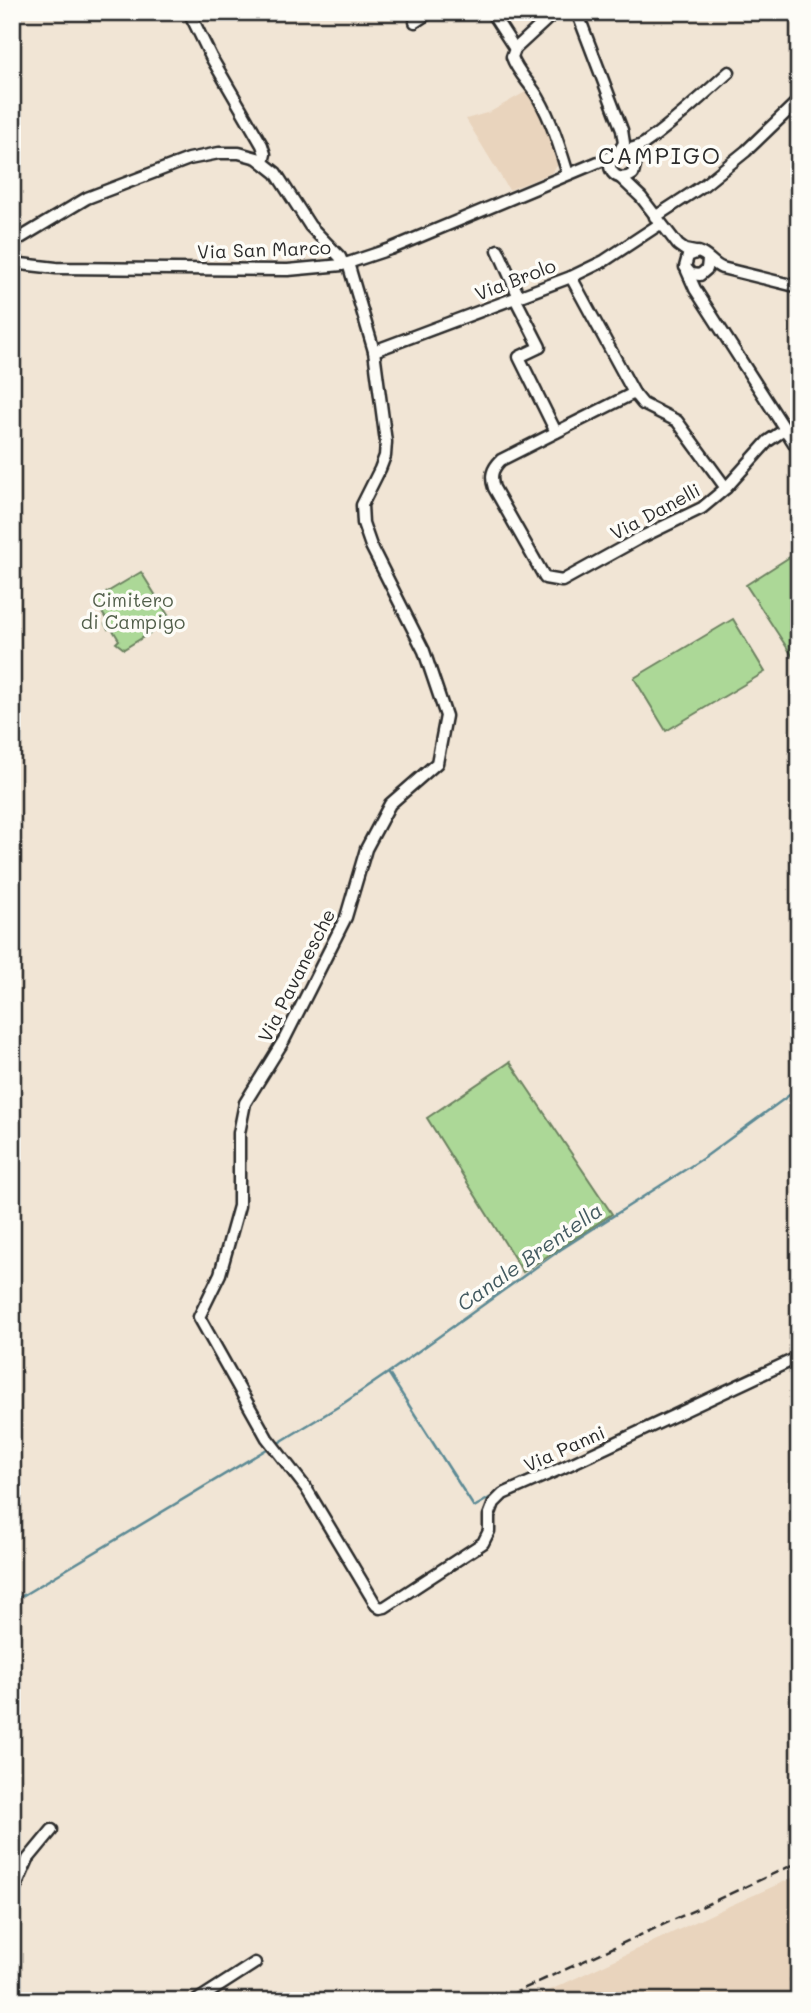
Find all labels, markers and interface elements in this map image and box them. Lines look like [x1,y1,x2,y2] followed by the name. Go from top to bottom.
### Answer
[598,140,722,170] district label: CAMPIGO
[197,234,331,264] street label: Via San Marco
[471,252,559,306] street label: Via Brolo
[606,477,704,545] street label: Via Danelli
[81,587,185,634] park label: Cimitero di Campigo
[252,904,340,1046] street label: Via Pavanesche
[451,1196,607,1316] water label: Canale Brentella
[520,1419,608,1477] street label: Via Panni

